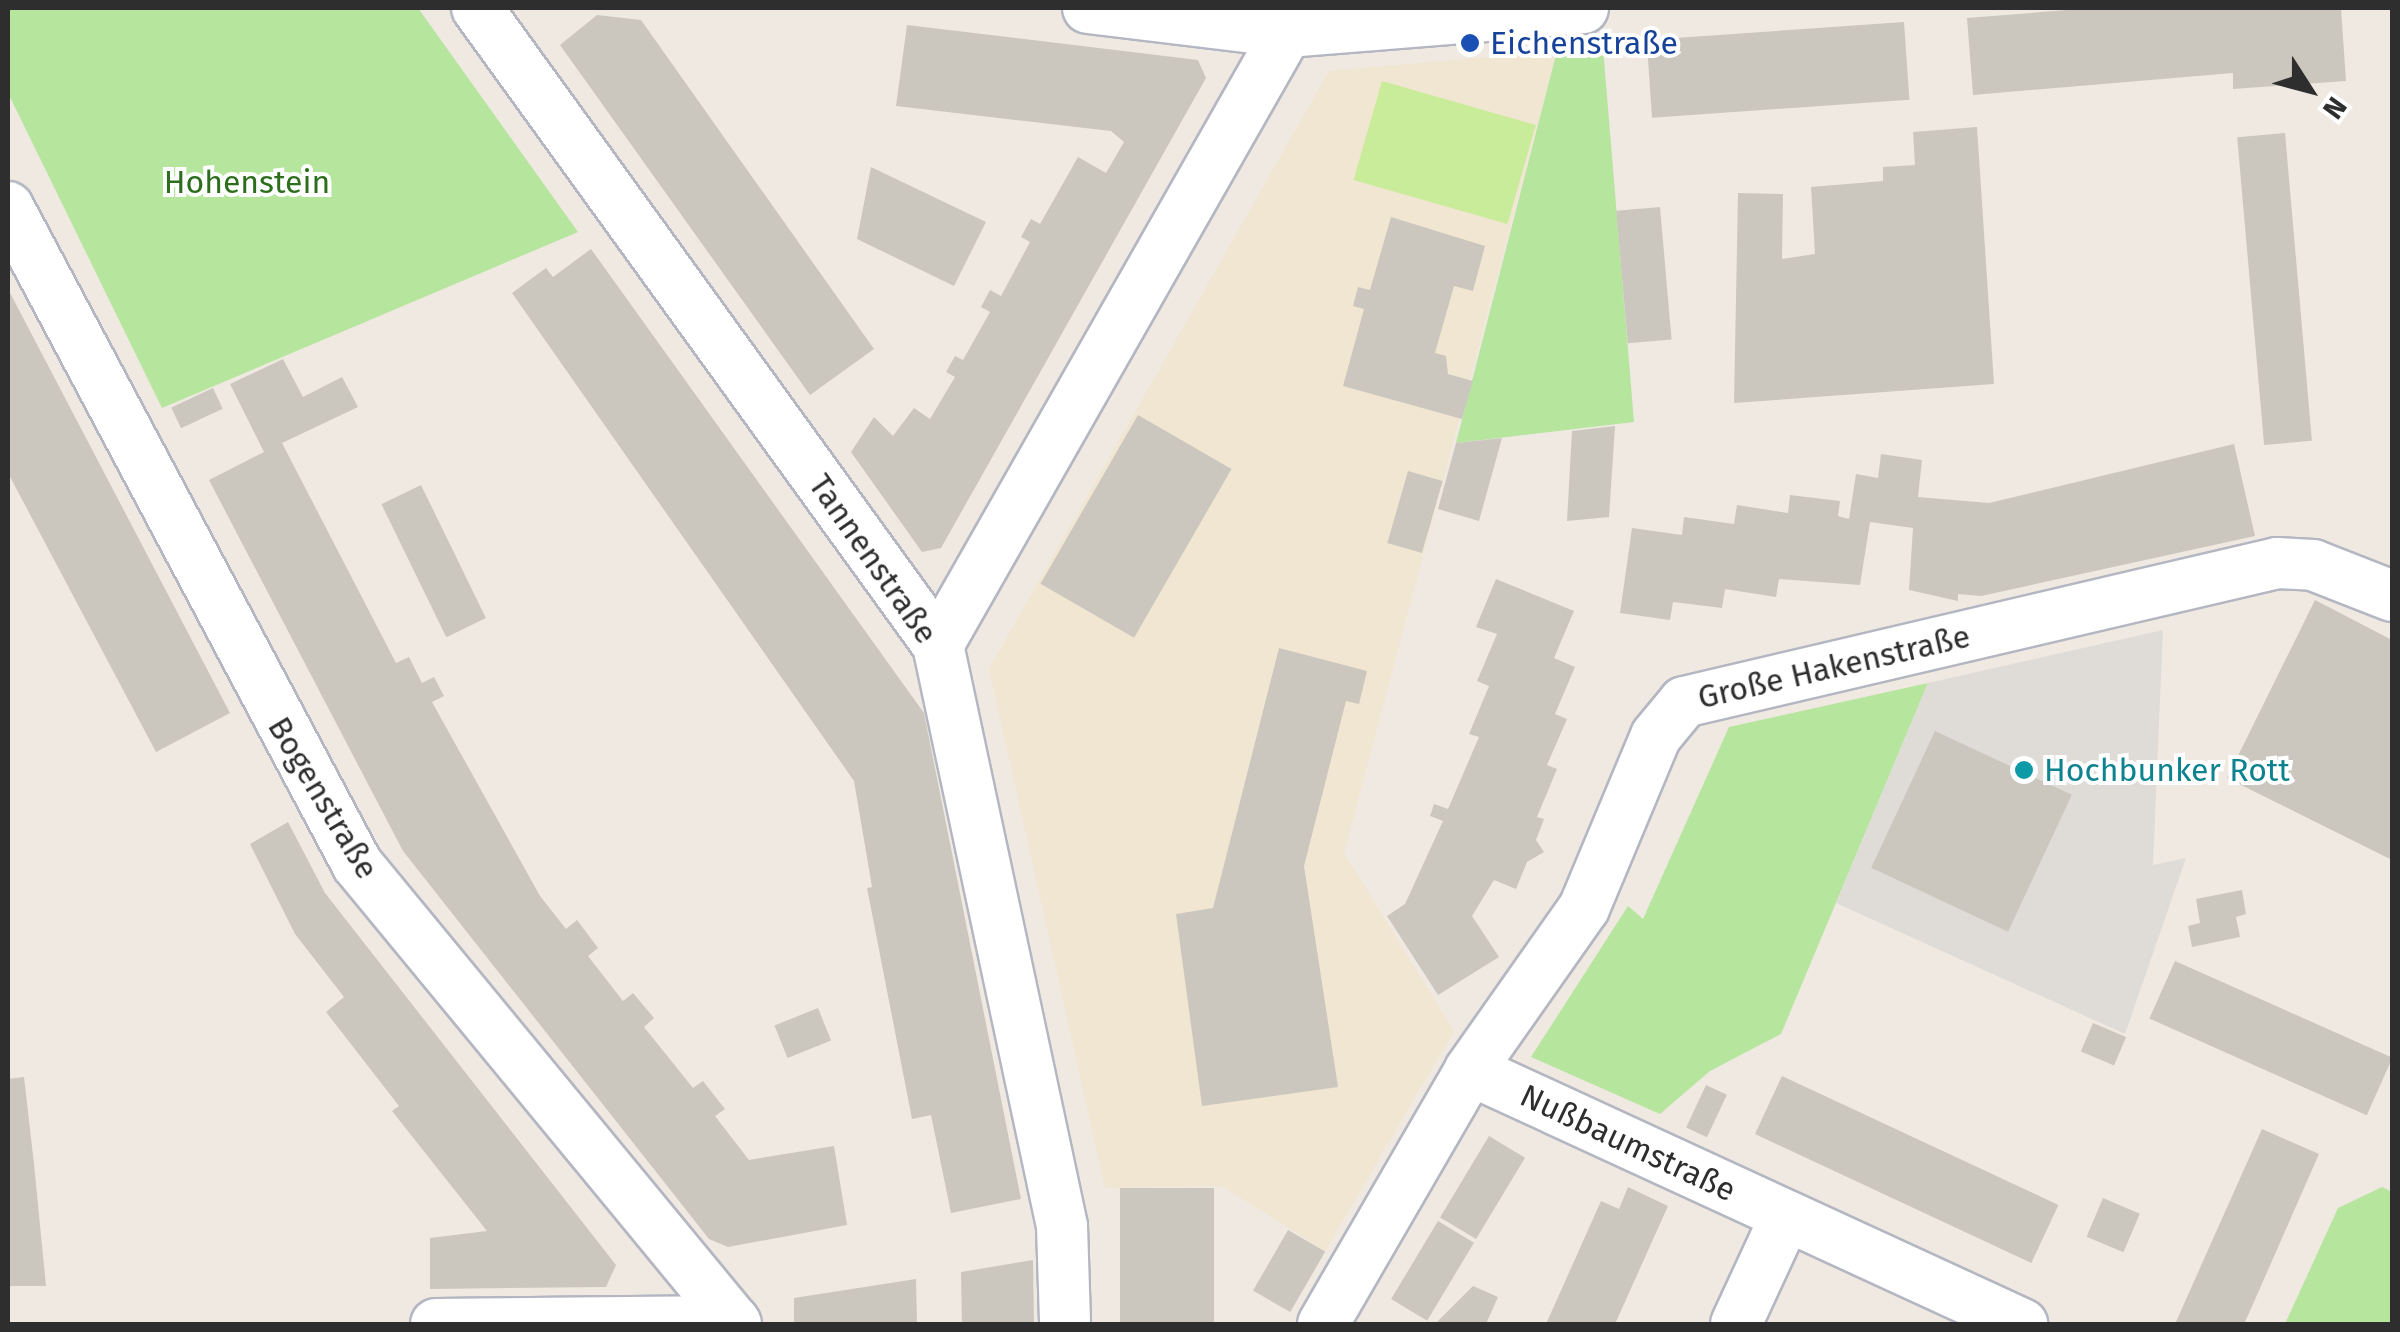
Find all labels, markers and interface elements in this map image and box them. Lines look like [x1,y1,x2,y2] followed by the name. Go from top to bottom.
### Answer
[1490,24,1678,62] place label: Eichenstraße
[1459,32,1481,54] marker: Eichenstraße
[2260,40,2360,140] north arrow
[2316,91,2353,125] text: N
[164,163,330,201] park label: Hohenstein
[801,467,945,651] street label: Tannenstraße
[1694,617,1974,717] street label: Große Hakenstraße
[260,710,386,886] street label: Bogenstraße
[2044,751,2290,789] place label: Hochbunker Rott
[2013,759,2035,781] marker: Hochbunker Rott
[1514,1076,1742,1210] street label: Nußbaumstraße

